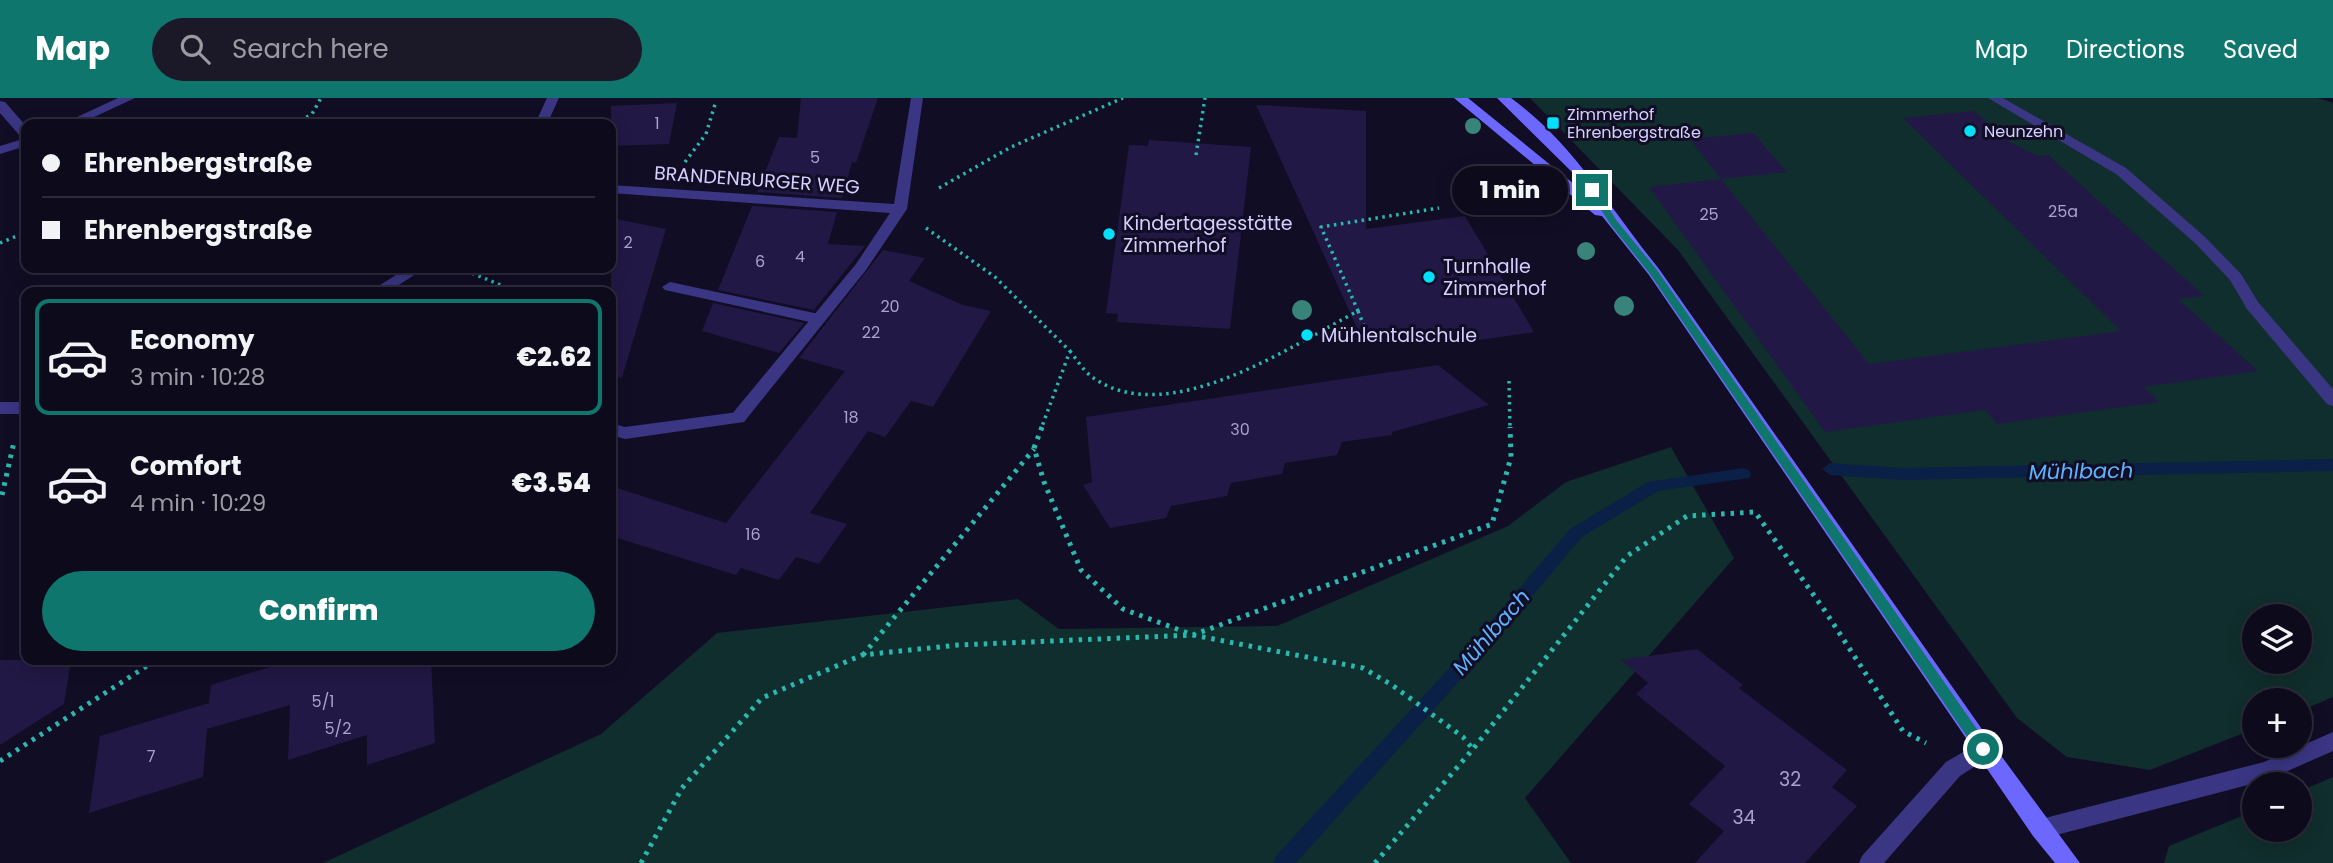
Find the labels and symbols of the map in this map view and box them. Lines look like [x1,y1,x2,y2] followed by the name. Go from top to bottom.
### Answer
[1567,103,1701,144] place label: Zimmerhof Ehrenbergstraße
[654,112,660,135] house number: 1
[1545,115,1561,131] marker: Zimmerhof Ehrenbergstraße
[1984,120,2063,143] place label: Neunzehn
[1962,123,1978,139] marker: Neunzehn
[810,146,820,169] house number: 5
[653,159,861,201] street label: BRANDENBURGER WEG
[1452,166,1568,214] callout: 1 min
[1576,174,1608,206] route end
[2048,200,2078,223] house number: 25a
[1699,203,1719,226] house number: 25
[1123,210,1293,259] place label: Kindertagesstätte Zimmerhof
[1101,226,1117,242] marker: Kindertagesstätte Zimmerhof
[623,231,633,254] house number: 2
[795,245,805,268] house number: 4
[755,250,765,273] house number: 6
[1443,253,1547,302] place label: Turnhalle Zimmerhof
[1421,269,1437,285] marker: Turnhalle Zimmerhof
[880,295,900,318] house number: 20
[862,321,880,344] house number: 22
[1321,322,1477,349] place label: Mühlentalschule
[1299,327,1315,343] marker: Mühlentalschule
[843,406,859,429] house number: 18
[1230,418,1250,441] house number: 30
[2028,456,2134,486] water label: Mühlbach
[745,523,761,546] house number: 16
[1446,583,1536,681] water label: Mühlbach
[312,690,334,713] house number: 5/1
[325,717,351,740] house number: 5/2
[1967,733,1999,765] route start
[147,745,156,768] house number: 7
[1779,766,1801,793] house number: 32
[1732,804,1756,831] house number: 34

